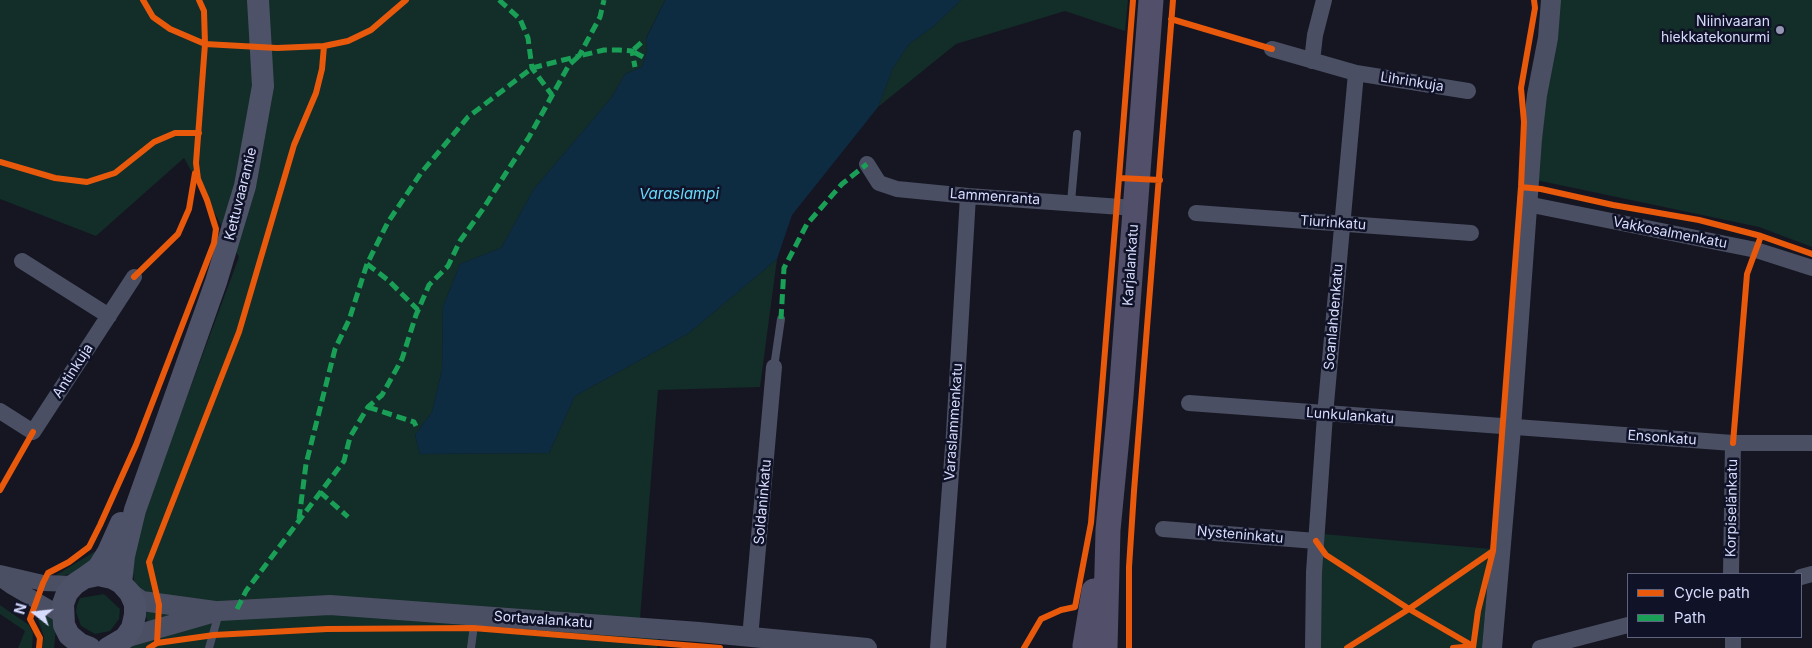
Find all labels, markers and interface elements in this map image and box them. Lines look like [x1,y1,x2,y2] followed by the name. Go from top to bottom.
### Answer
[1661,14,1770,46] place label: Niinivaaran hiekkatekonurmi
[1774,24,1786,36] marker: Niinivaaran hiekkatekonurmi
[1379,69,1445,95] street label: Lihrinkuja
[221,146,261,242] street label: Kettuvaarantie
[639,185,719,203] water label: Varaslampi
[949,185,1041,209] street label: Lammenranta
[1299,212,1367,234] street label: Tiurinkatu
[1611,214,1729,252] street label: Vakkosalmenkatu
[1120,224,1142,306] street label: Karjalankatu
[1321,263,1347,371] street label: Soanlahdenkatu
[49,341,97,401] street label: Antinkuja
[942,363,966,481] street label: Varaslammenkatu
[1305,405,1395,427] street label: Lunkulankatu
[1627,427,1697,449] street label: Ensonkatu
[751,459,775,545] street label: Soldaninkatu
[1723,459,1741,557] street label: Korpiselänkatu
[1196,523,1284,547] street label: Nysteninkatu
[1627,573,1802,638] legend
[1674,583,1750,602] text: Cycle path
[10,588,60,638] north arrow
[10,601,30,616] text: N
[493,608,593,632] street label: Sortavalankatu
[1674,608,1706,627] text: Path

